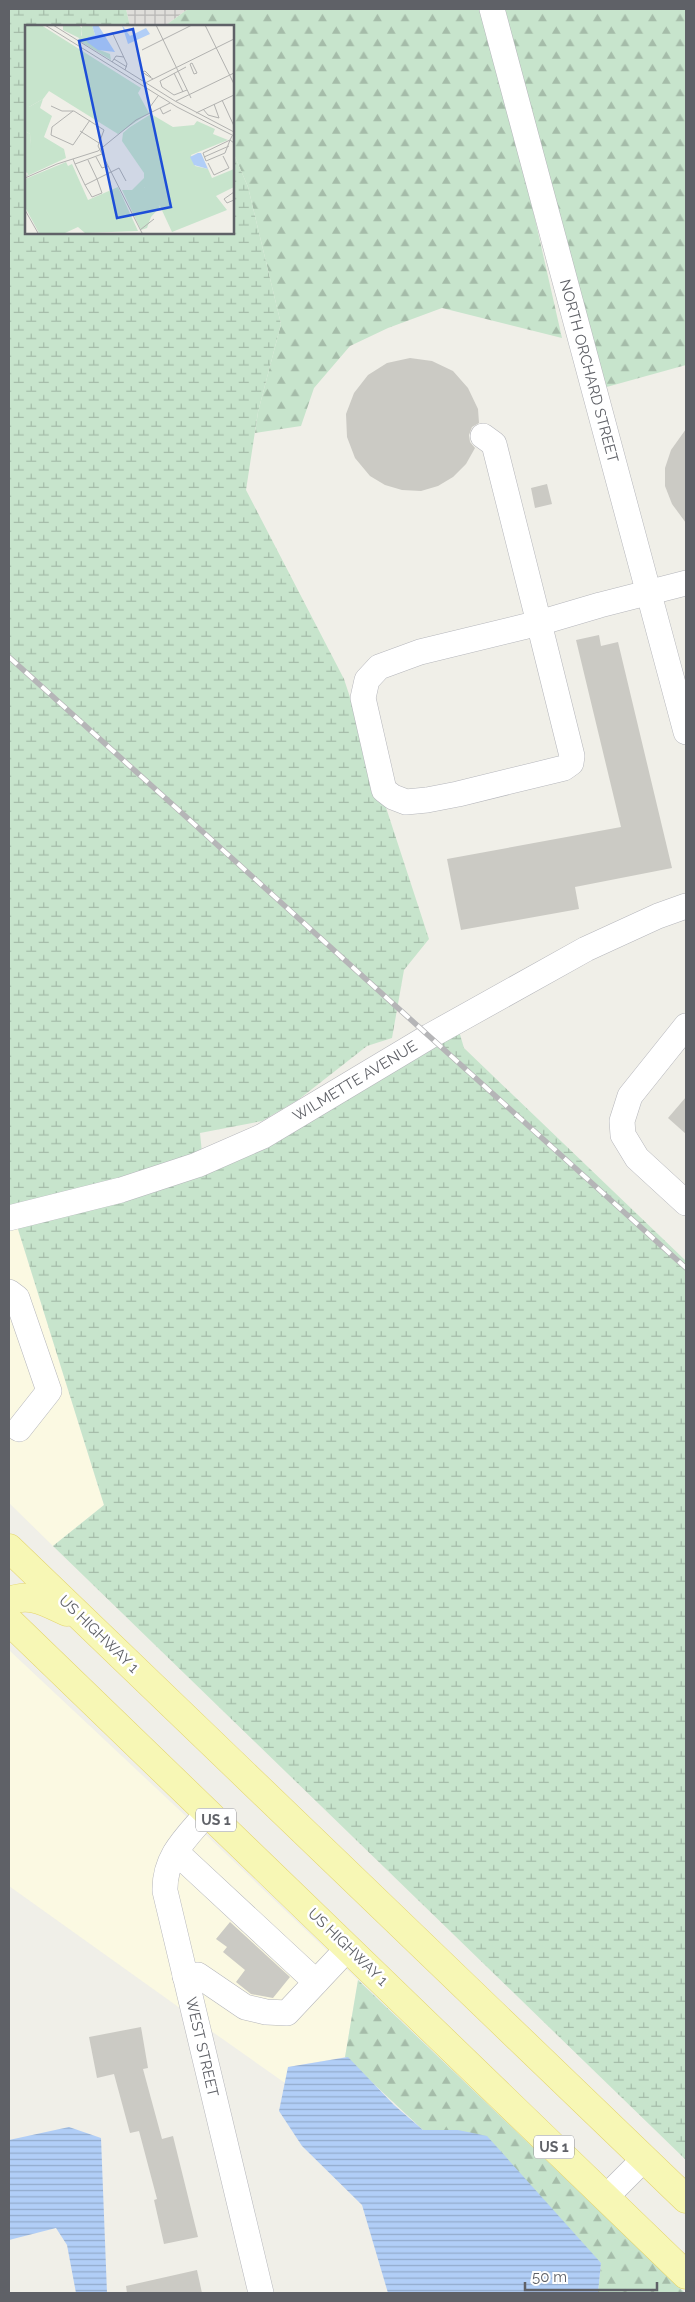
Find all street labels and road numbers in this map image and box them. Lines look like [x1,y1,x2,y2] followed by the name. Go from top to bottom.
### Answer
[556,277,622,465] street label: NORTH ORCHARD STREET
[290,1037,420,1125] street label: WILMETTE AVENUE
[55,1591,143,1677] street label: US HIGHWAY 1
[196,1808,236,1832] road number: US 1
[304,1904,392,1990] street label: US HIGHWAY 1
[182,1995,222,2099] street label: WEST STREET
[534,2136,574,2158] road number: US 1

